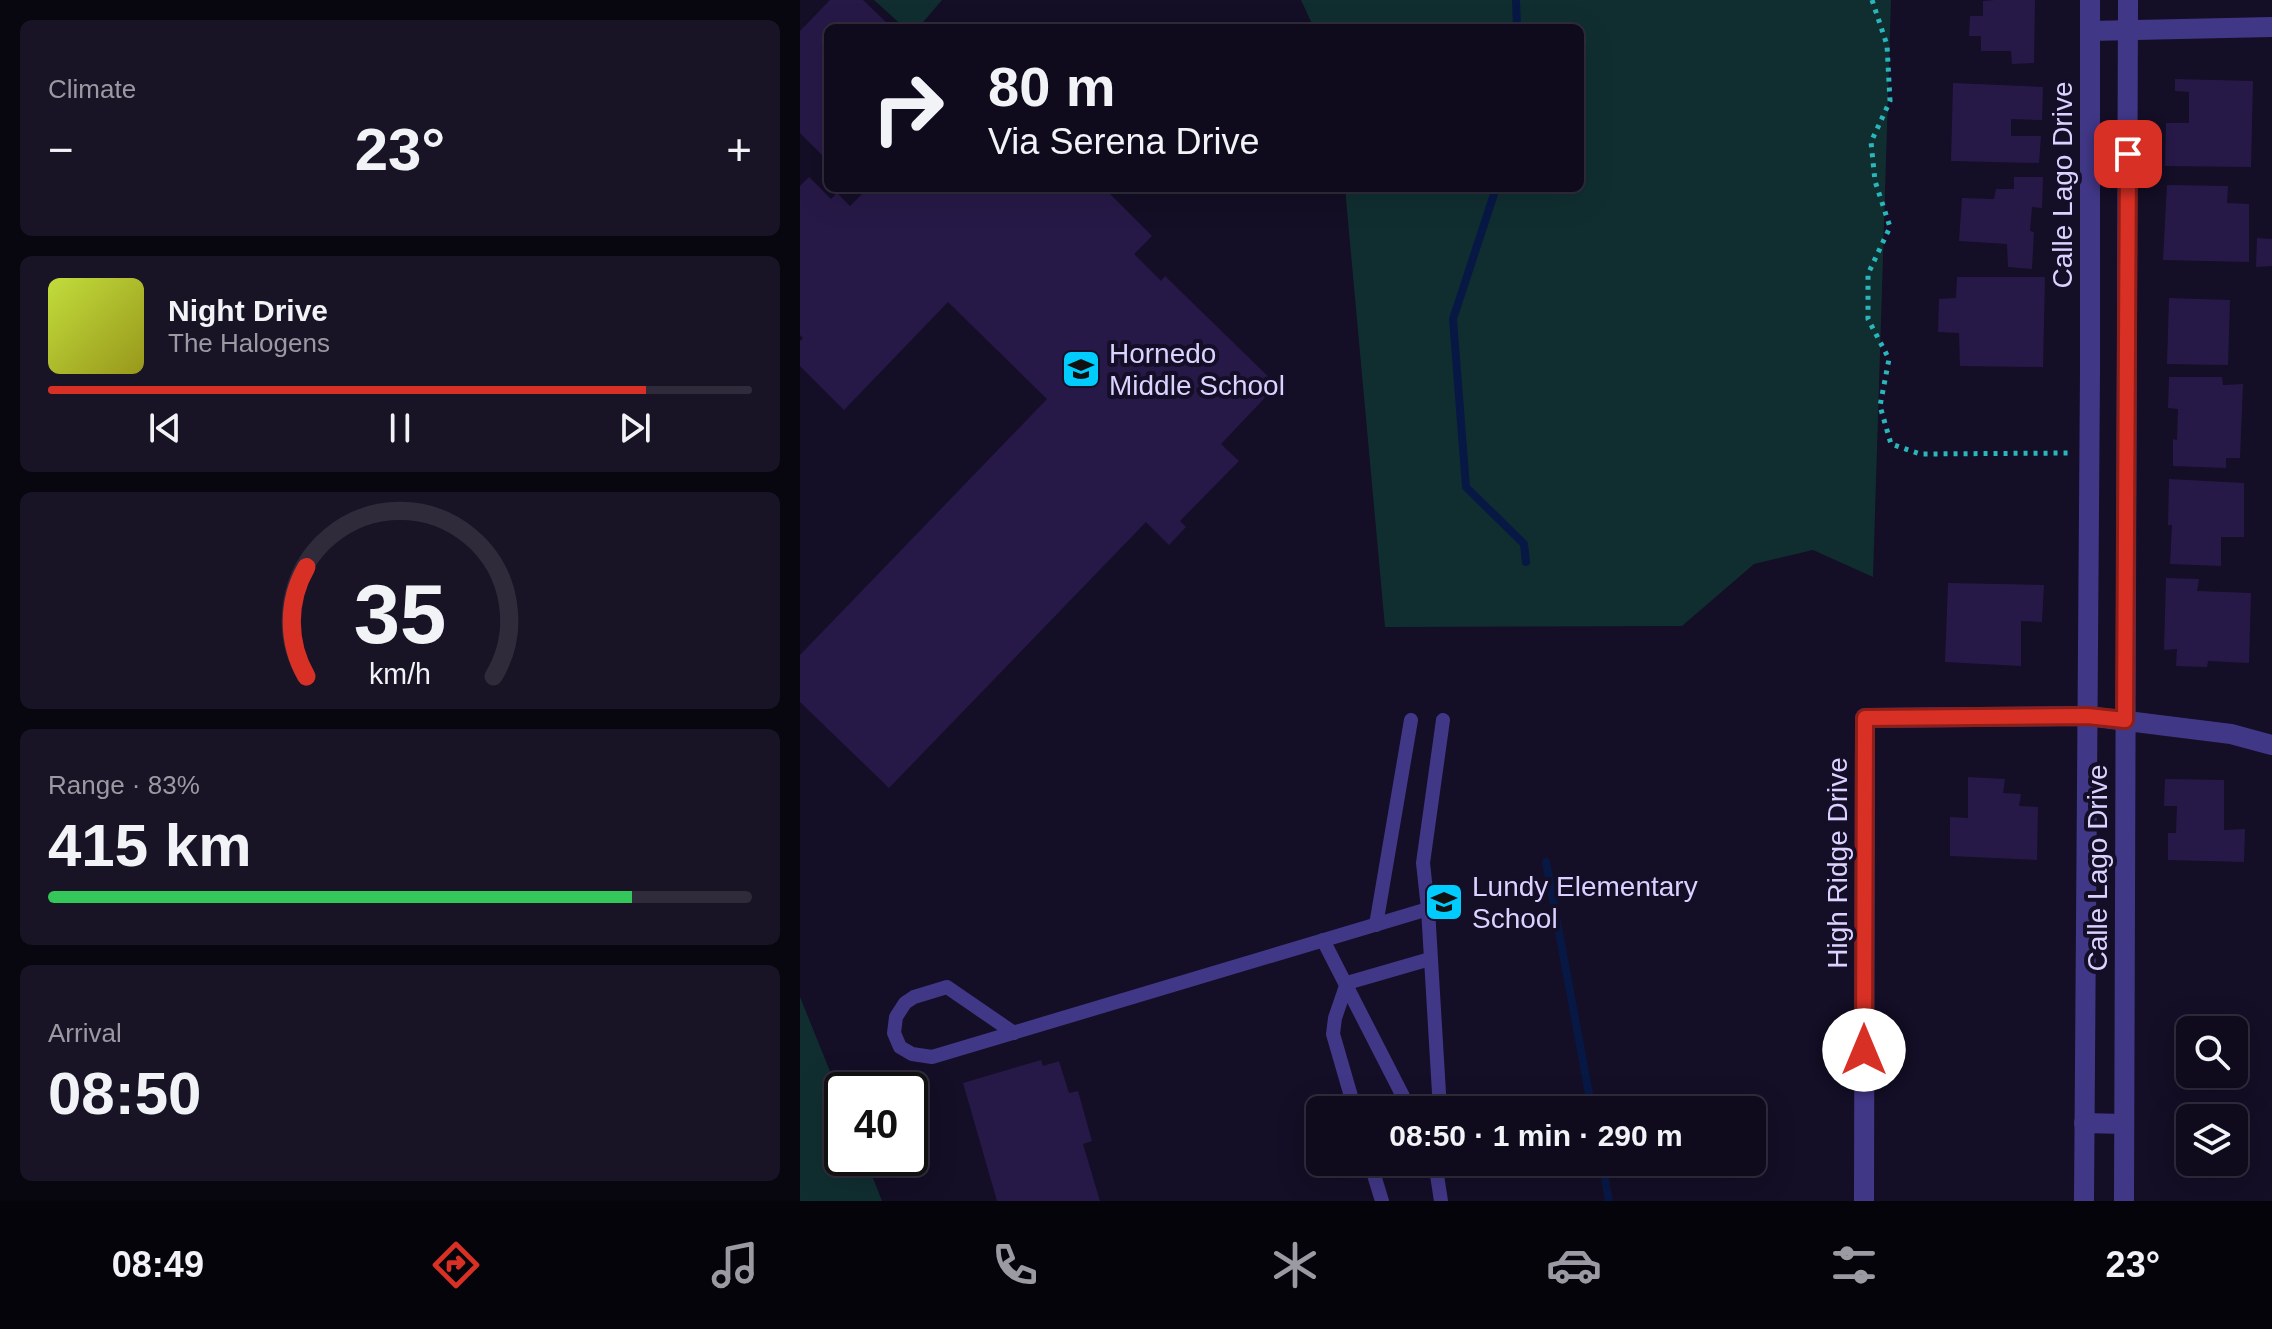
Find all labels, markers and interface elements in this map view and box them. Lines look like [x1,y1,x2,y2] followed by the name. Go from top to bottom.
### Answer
[988,55,1116,118] text: 80 m
[856,56,960,160] icon: right
[48,74,136,104] text: Climate
[2047,82,2078,289] street label: Calle Lago Drive
[355,116,445,183] text: 23°
[2094,120,2162,188] pin
[988,121,1259,162] text: Via Serena Drive
[48,125,74,174] text: −
[726,125,752,174] text: +
[2106,132,2150,176] icon: arrive
[168,294,328,327] text: Night Drive
[168,328,330,358] text: The Halogens
[1109,338,1285,401] place label: Hornedo Middle School
[1060,348,1102,390] school or university icon: Hornedo Middle School
[143,406,187,450] icon: previous
[378,406,422,450] icon: pause
[613,406,657,450] icon: next
[354,567,446,660] text: 35
[369,658,431,690] text: km/h
[1822,757,1853,969] street label: High Ridge Drive
[2082,765,2113,972] street label: Calle Lago Drive
[48,770,200,800] text: Range · 83%
[48,812,252,879] text: 415 km
[1472,871,1698,934] place label: Lundy Elementary School
[1423,881,1465,923] school or university icon: Lundy Elementary School
[1822,1008,1906,1092] position arrow
[2176,1016,2248,1176] map controls
[2176,1016,2248,1088] button: search
[48,1018,122,1048] text: Arrival
[48,1060,201,1127] text: 08:50
[824,1072,928,1176] speed limit sign: 40
[2176,1104,2248,1176] button: layers
[1389,1119,1683,1152] text: 08:50 · 1 min · 290 m
[428,1237,484,1293] icon: directions
[707,1237,763,1293] icon: music
[987,1237,1043,1293] icon: phone
[1267,1237,1323,1293] icon: climate
[1546,1237,1602,1293] icon: car
[1826,1237,1882,1293] icon: filters
[112,1244,204,1285] text: 08:49
[2106,1244,2160,1285] text: 23°

